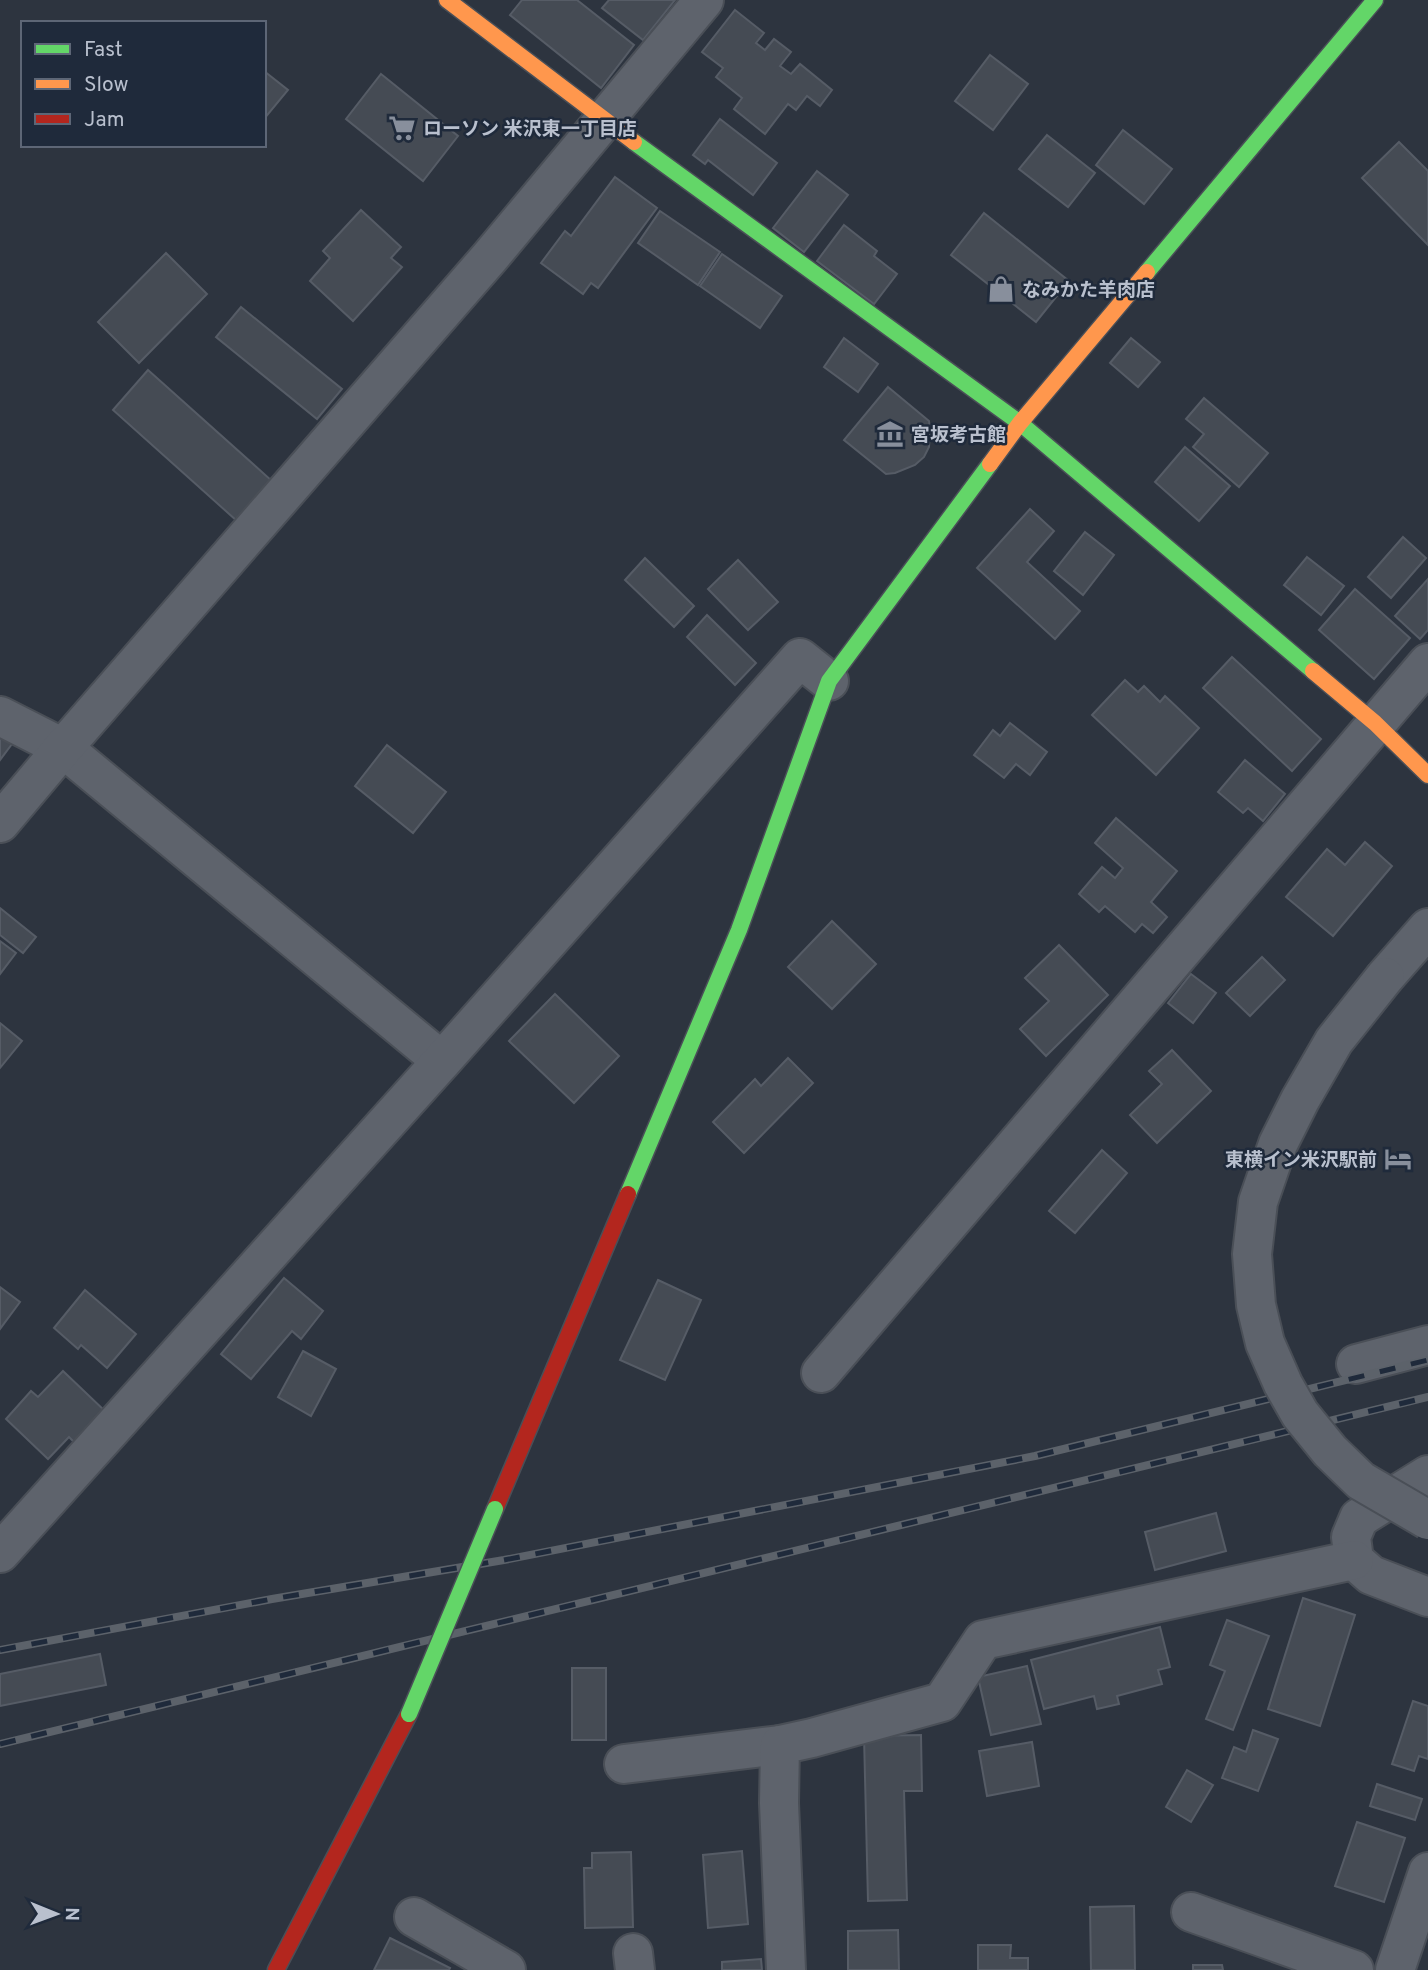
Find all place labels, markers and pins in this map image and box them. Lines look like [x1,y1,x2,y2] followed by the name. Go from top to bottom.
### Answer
[387,113,417,143] supermarket icon: ローソン 米沢東一丁目店
[423,118,637,142] place label: ローソン 米沢東一丁目店
[986,274,1016,304] shop icon: なみかた羊肉店
[1022,279,1155,303] place label: なみかた羊肉店
[875,419,905,449] museum icon: 宮坂考古館
[911,424,1006,448] place label: 宮坂考古館
[1383,1144,1413,1174] hotel icon: 東横イン米沢駅前
[1225,1149,1377,1173] place label: 東横イン米沢駅前

